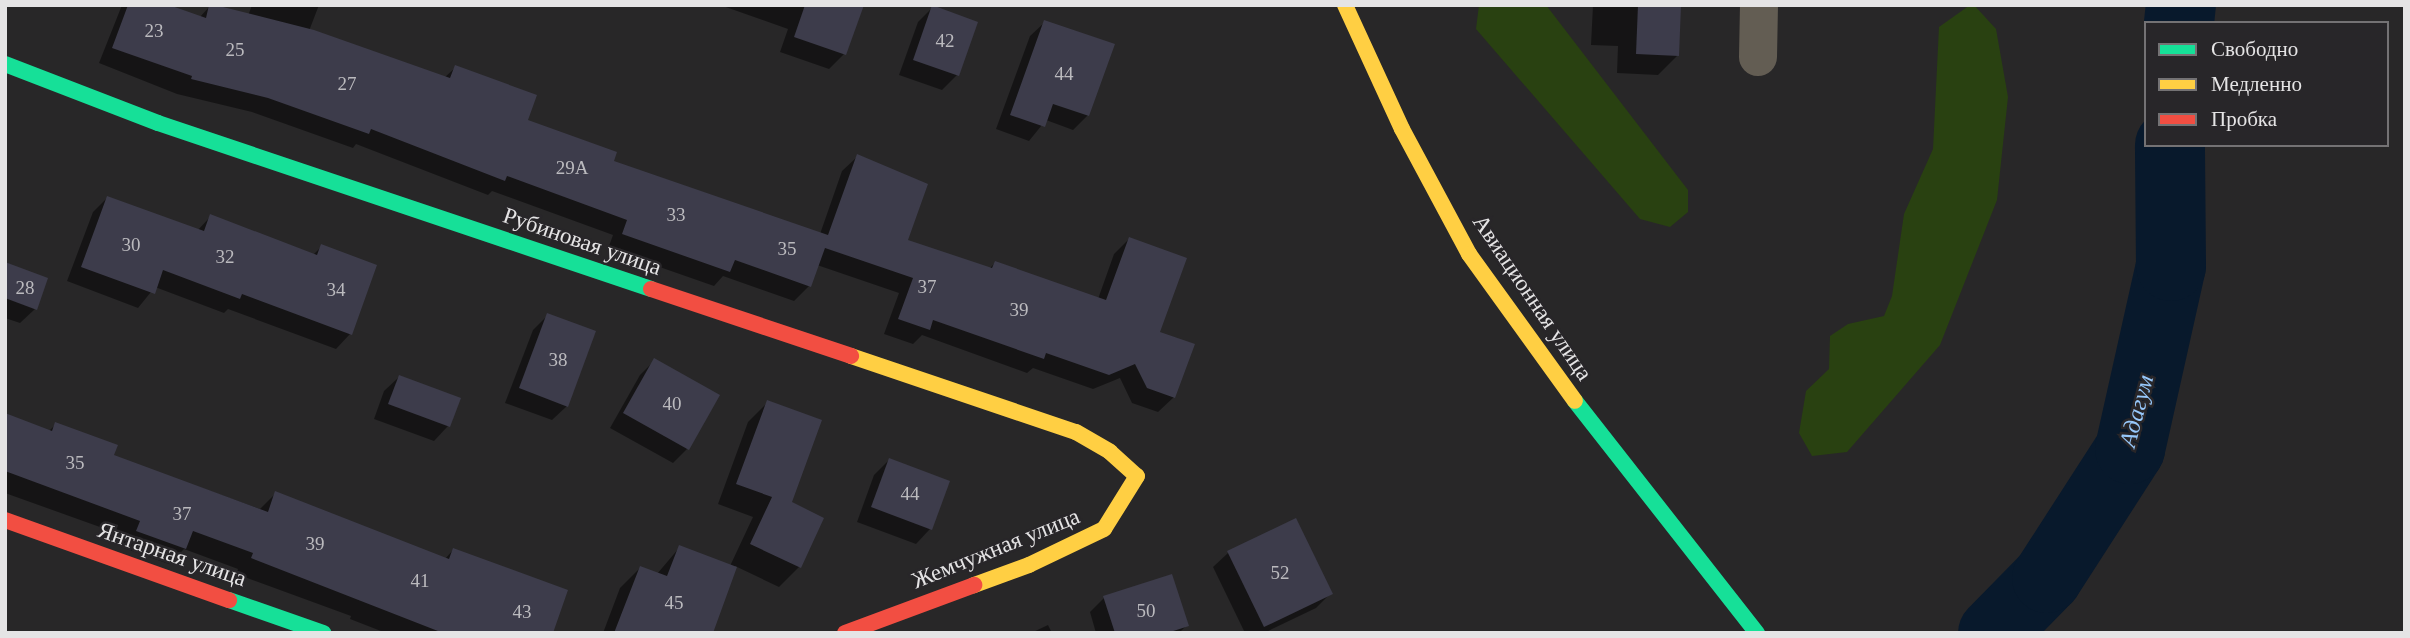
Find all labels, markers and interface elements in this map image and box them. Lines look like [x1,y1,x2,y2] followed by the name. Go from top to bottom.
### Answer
[144,20,164,42] house number: 23
[2144,21,2389,147] legend
[936,30,954,52] house number: 42
[2211,37,2298,61] text: Свободно
[226,39,244,61] house number: 25
[1054,63,1074,85] house number: 44
[2211,72,2302,96] text: Медленно
[338,73,356,95] house number: 27
[2211,107,2277,131] text: Пробка
[556,157,588,179] house number: 29А
[499,202,665,282] street label: Рубиновая улица
[666,204,686,226] house number: 33
[1466,210,1598,386] street label: Авиационная улица
[122,234,140,256] house number: 30
[778,238,796,260] house number: 35
[216,246,234,268] house number: 32
[917,276,936,298] house number: 37
[16,277,34,299] house number: 28
[326,279,346,301] house number: 34
[1010,299,1028,321] house number: 39
[548,349,568,371] house number: 38
[2114,372,2160,450] water label: Адагум
[662,393,682,415] house number: 40
[65,452,84,474] house number: 35
[900,483,920,505] house number: 44
[172,503,192,525] house number: 37
[908,503,1084,595] street label: Жемчужная улица
[94,517,250,593] street label: Янтарная улица
[306,533,324,555] house number: 39
[1270,562,1290,584] house number: 52
[410,570,430,592] house number: 41
[664,592,684,614] house number: 45
[1136,600,1156,622] house number: 50
[512,601,532,623] house number: 43

